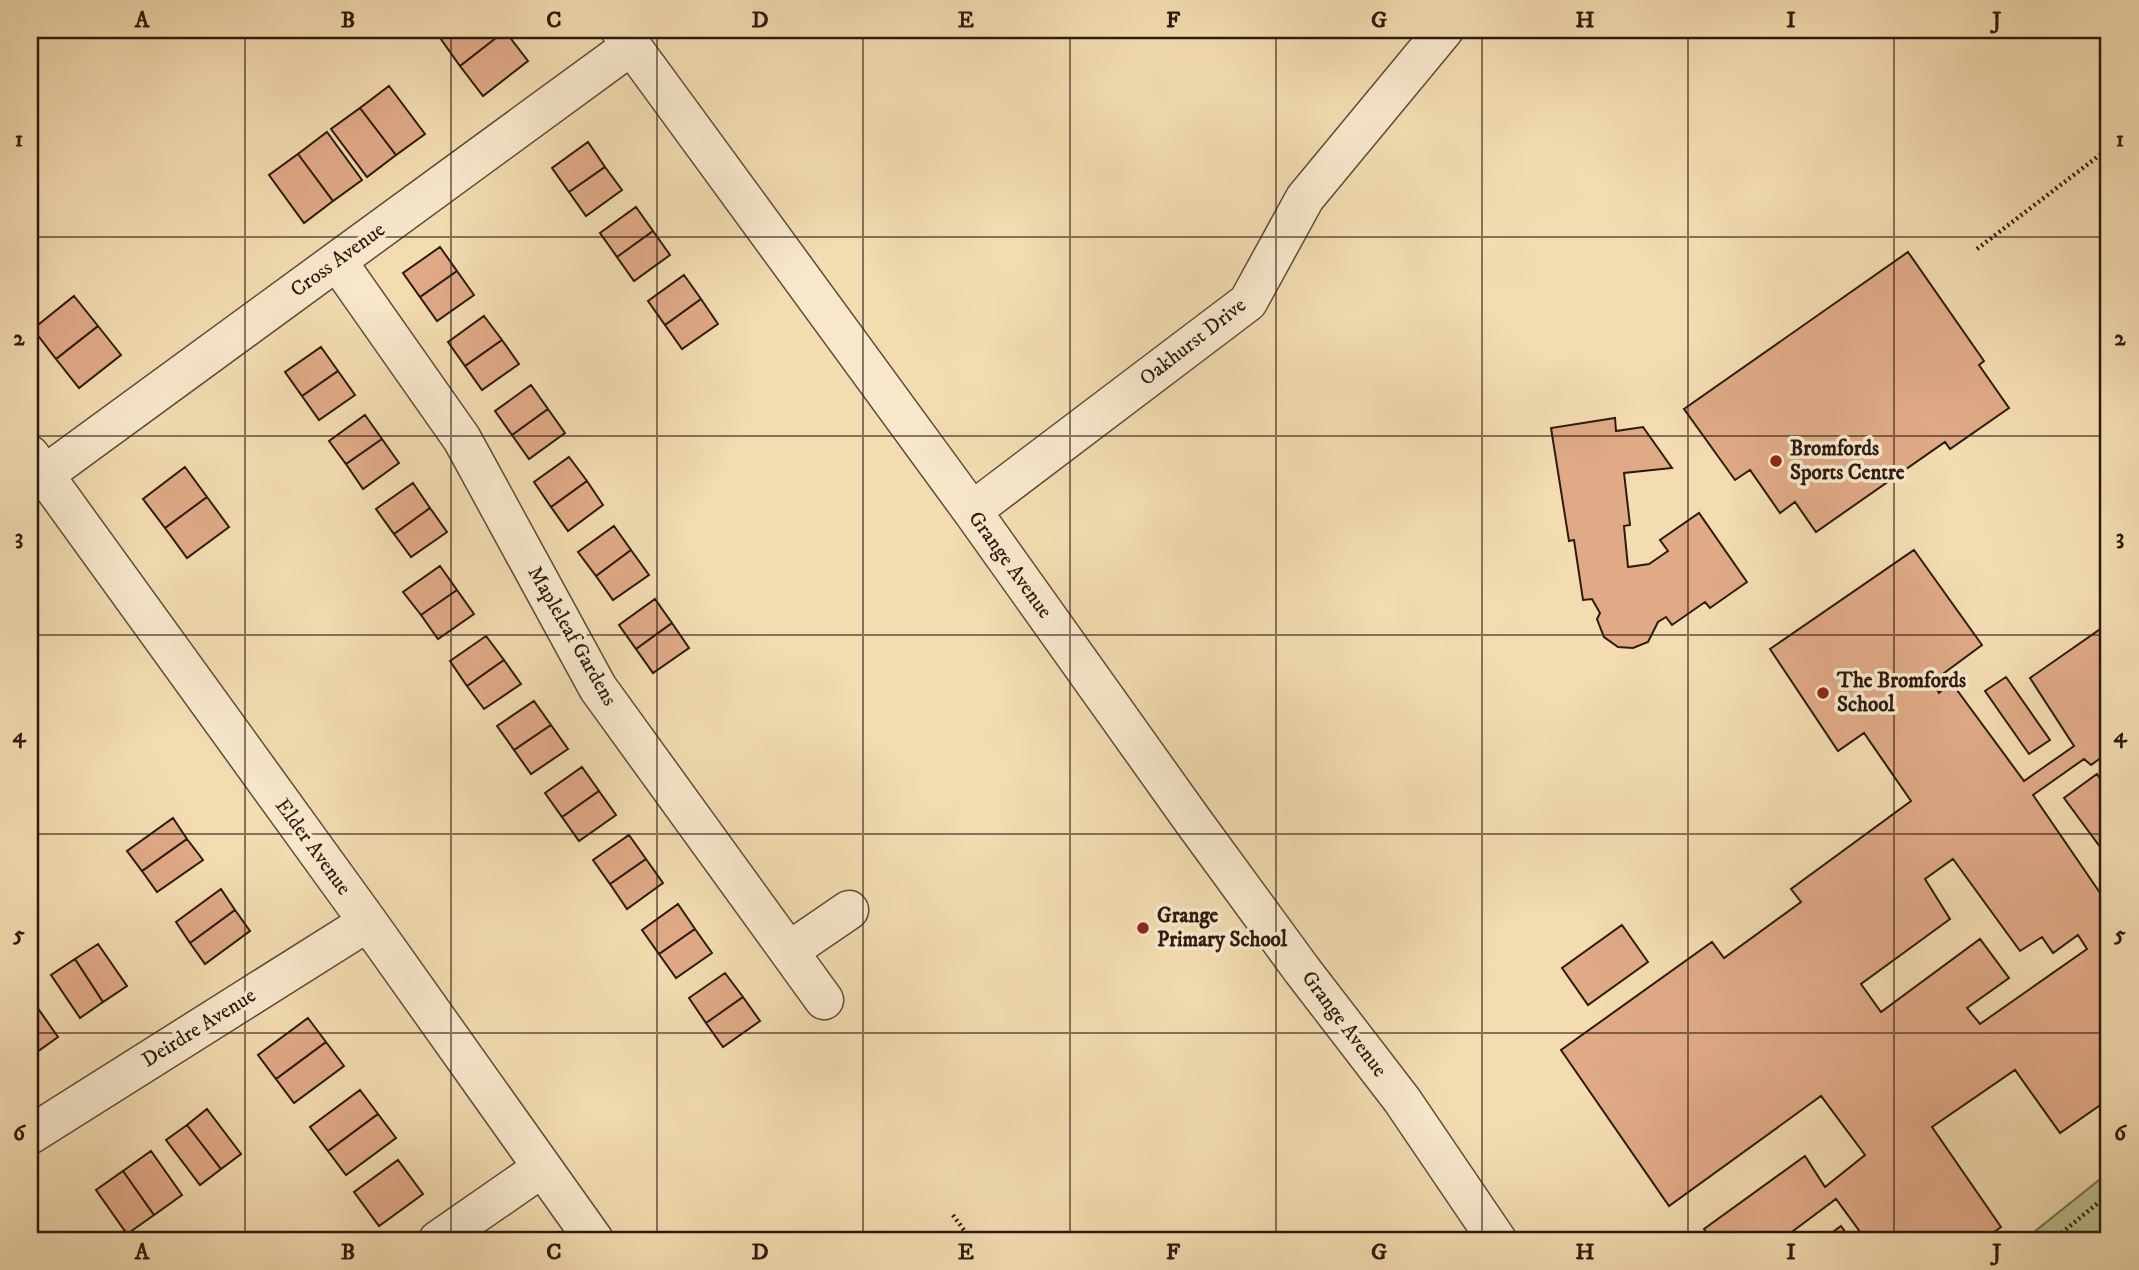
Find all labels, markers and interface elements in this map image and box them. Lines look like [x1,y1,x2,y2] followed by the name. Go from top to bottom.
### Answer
[134,6,151,35] text: A
[341,6,355,35] text: B
[546,6,562,35] text: C
[751,6,769,35] text: D
[958,6,974,35] text: E
[1166,6,1181,35] text: F
[1371,6,1387,35] text: G
[1575,6,1595,35] text: H
[1786,6,1796,35] text: I
[1989,6,2002,35] text: J
[15,125,23,154] text: 1
[2116,125,2124,154] text: 1
[285,217,391,303] street label: Cross Avenue
[1135,292,1252,392] street label: Oakhurst Drive
[13,324,25,353] text: 2
[2114,324,2126,353] text: 2
[1790,436,1905,486] place label: Bromfords Sports Centre
[1768,453,1784,469] marker: Bromfords Sports Centre
[962,506,1058,624] street label: Grange Avenue
[15,523,23,552] text: 3
[2116,523,2124,552] text: 3
[521,562,623,710] street label: Mapleleaf Gardens
[1836,668,1966,718] place label: The Bromfords School
[1815,685,1831,701] marker: The Bromfords School
[12,721,27,750] text: 4
[2113,721,2128,750] text: 4
[269,794,357,901] street label: Elder Avenue
[1157,903,1288,953] place label: Grange Primary School
[12,920,25,949] text: 5
[1135,920,1151,936] marker: Grange Primary School
[2113,920,2126,949] text: 5
[1296,966,1393,1083] street label: Grange Avenue
[137,982,261,1073] street label: Deirdre Avenue
[13,1119,27,1148] text: 6
[2114,1119,2128,1148] text: 6
[134,1238,151,1267] text: A
[341,1238,355,1267] text: B
[546,1238,562,1267] text: C
[751,1238,769,1267] text: D
[958,1238,974,1267] text: E
[1166,1238,1181,1267] text: F
[1371,1238,1387,1267] text: G
[1575,1238,1595,1267] text: H
[1786,1238,1796,1267] text: I
[1989,1238,2002,1267] text: J

